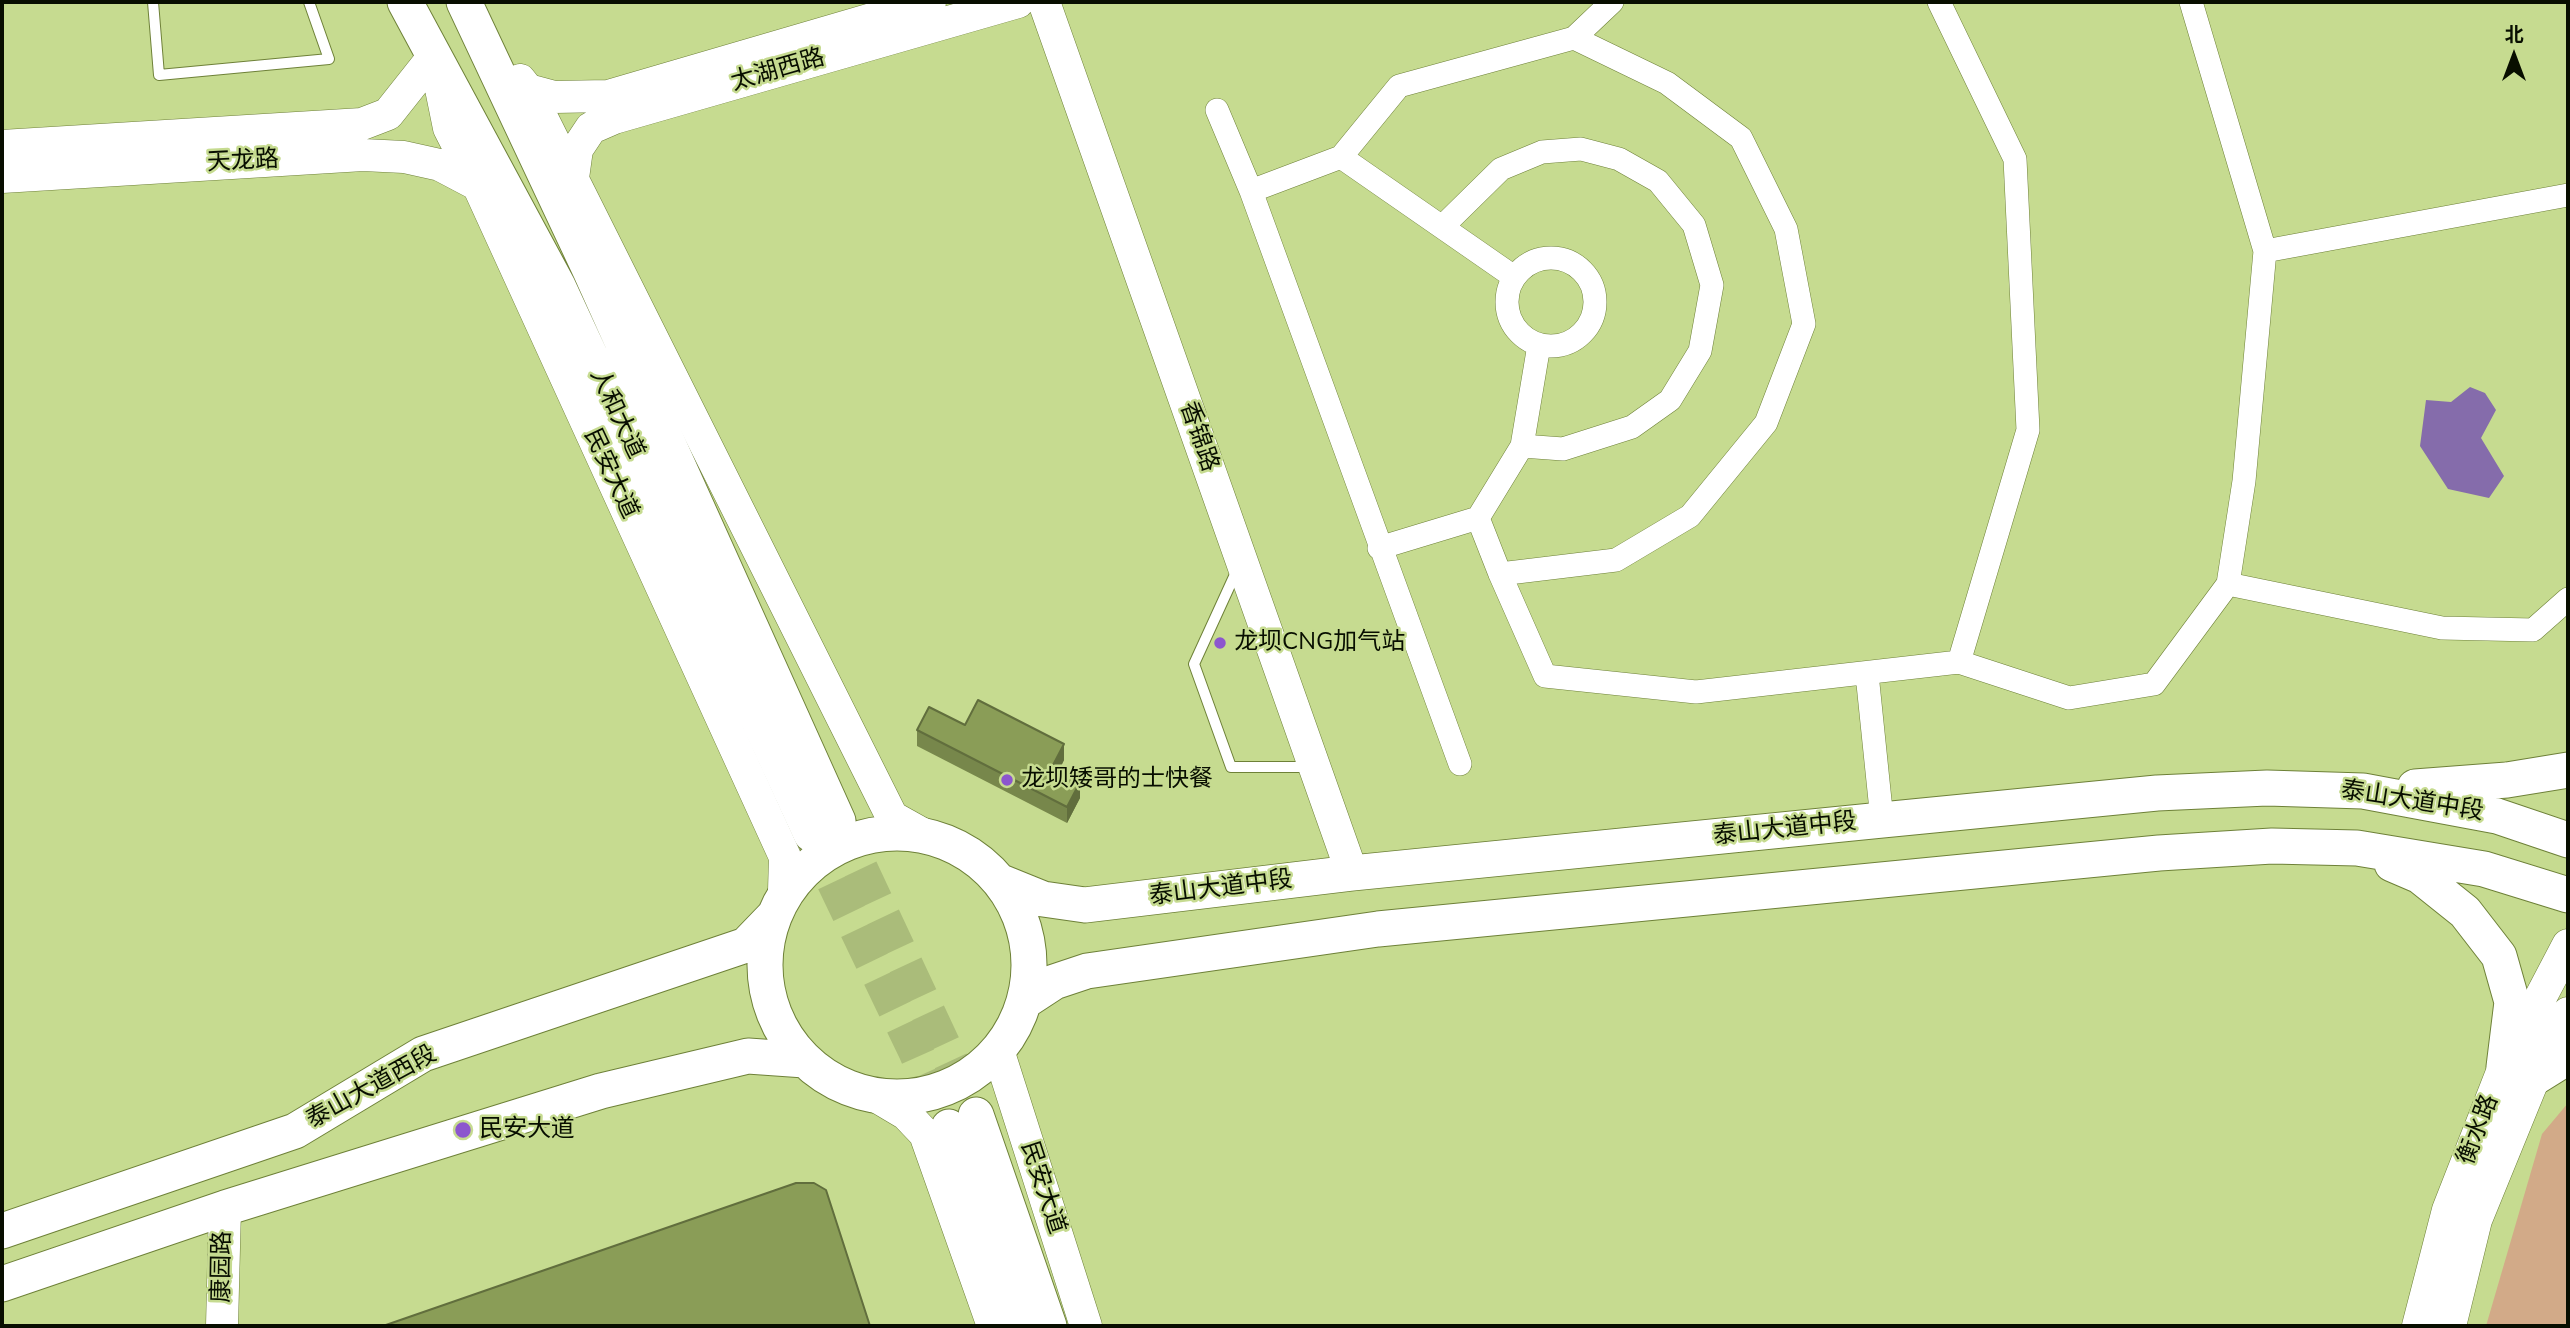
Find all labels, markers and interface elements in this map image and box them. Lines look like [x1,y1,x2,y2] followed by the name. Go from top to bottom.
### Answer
[2479,21,2549,91] north arrow
[2504,22,2524,48] text: 北
[728,44,828,98] street label: 太湖西路
[206,146,280,178] street label: 天龙路
[583,364,649,464] street label: 人和大道
[1173,398,1223,476] street label: 香锦路
[577,424,643,524] street label: 民安大道
[1234,629,1405,657] place label: 龙坝CNG加气站
[1212,635,1228,651] marker: 龙坝CNG加气站
[1021,766,1213,794] place label: 龙坝矮哥的士快餐
[999,772,1015,788] marker: 龙坝矮哥的士快餐
[2339,777,2485,827] street label: 泰山大道中段
[1712,808,1858,852] street label: 泰山大道中段
[1148,866,1294,912] street label: 泰山大道中段
[302,1040,442,1136] street label: 泰山大道西段
[2453,1091,2505,1169] street label: 衡水路
[479,1116,575,1144] place label: 民安大道
[453,1120,473,1140] marker: 民安大道
[1013,1138,1071,1238] street label: 民安大道
[208,1231,238,1303] street label: 康园路

